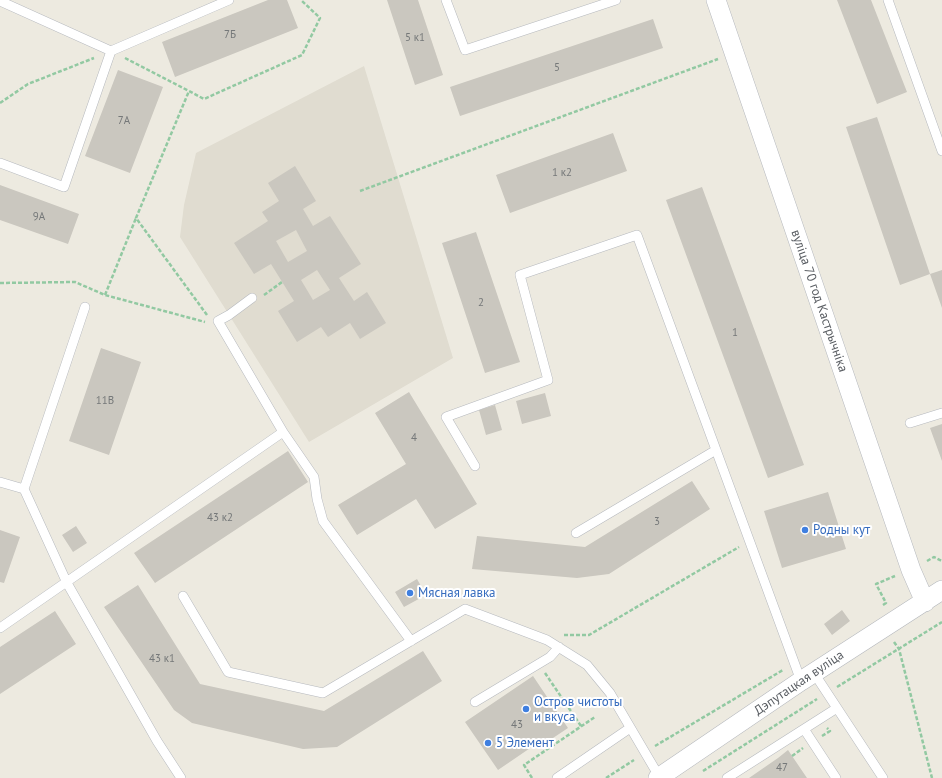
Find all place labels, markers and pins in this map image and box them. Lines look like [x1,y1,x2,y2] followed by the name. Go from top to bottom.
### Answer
[813,522,870,538] place label: Родны кут
[800,525,810,535] marker: Родны кут
[418,585,496,601] place label: Мясная лавка
[405,588,415,598] marker: Мясная лавка
[534,694,622,725] place label: Остров чистоты и вкуса
[521,704,531,714] marker: Остров чистоты и вкуса
[496,735,554,751] place label: 5 Элемент
[483,738,493,748] marker: 5 Элемент

